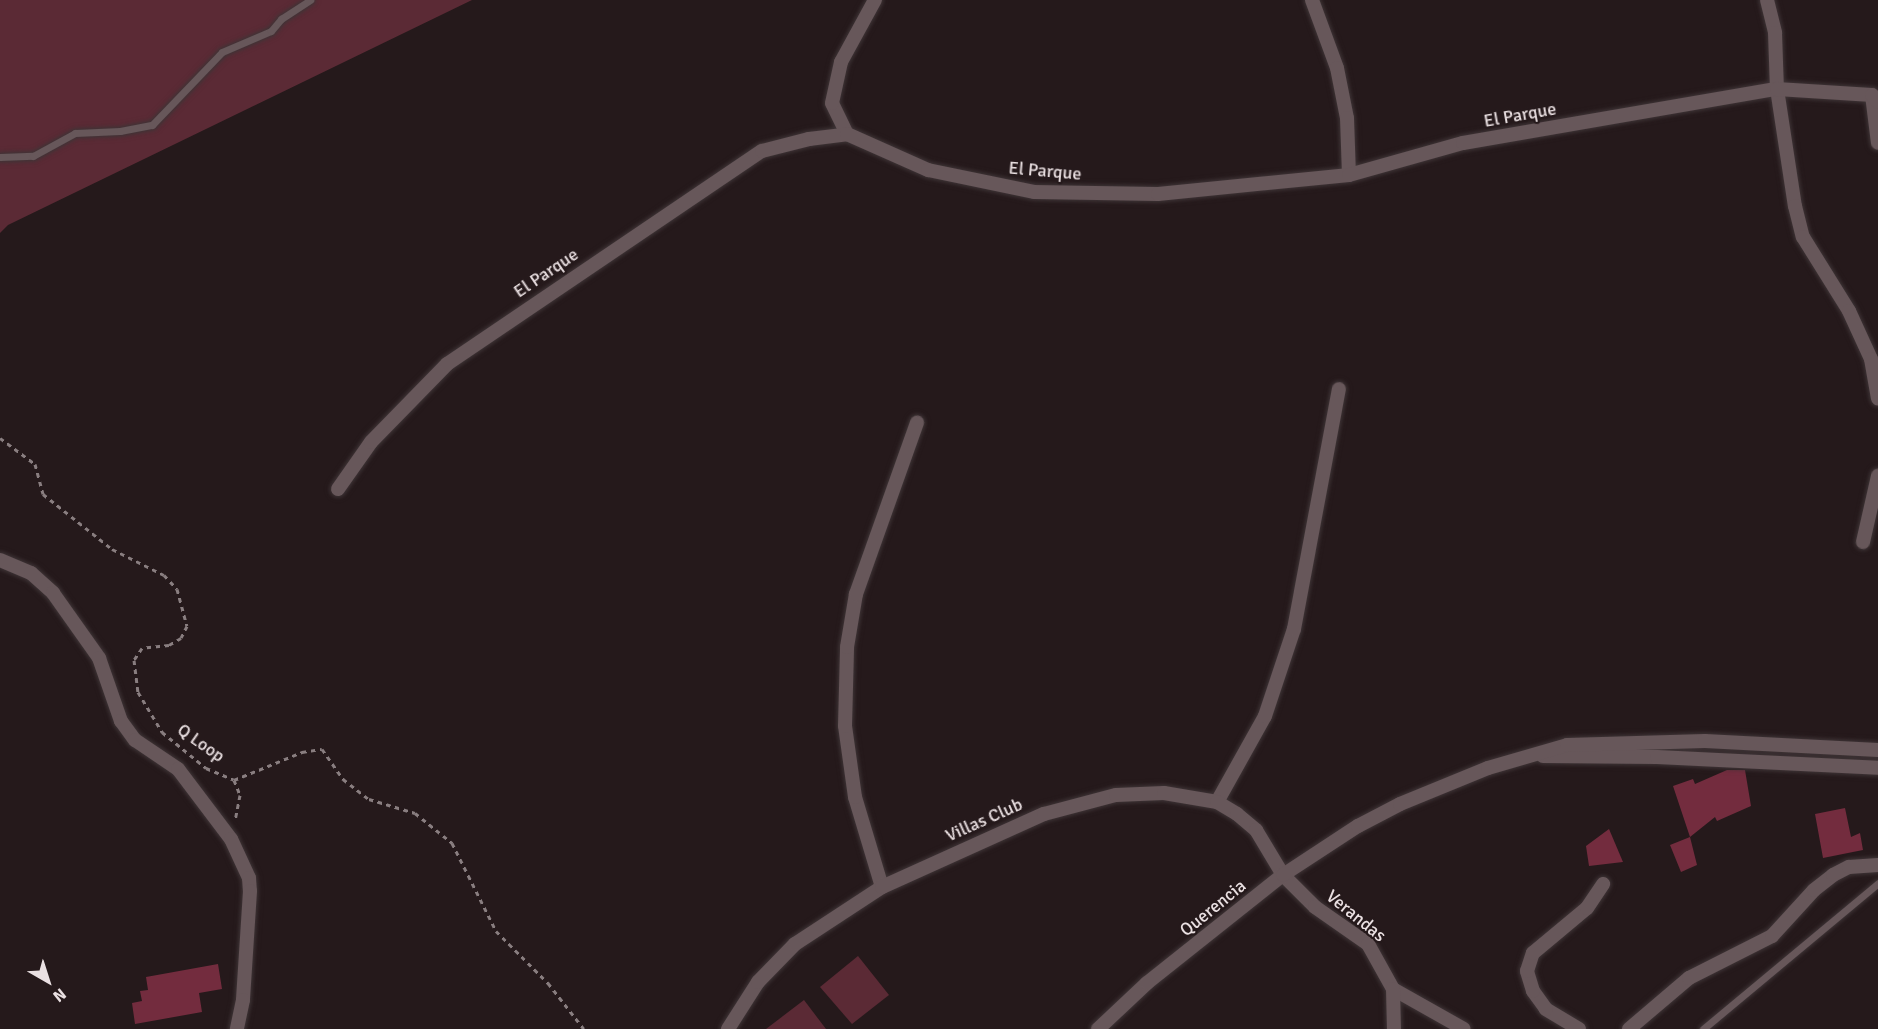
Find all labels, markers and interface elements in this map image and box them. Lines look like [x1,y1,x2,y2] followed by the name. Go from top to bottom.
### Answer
[1482,98,1558,132] street label: El Parque
[1008,157,1082,185] street label: El Parque
[510,244,582,302] street label: El Parque
[173,719,229,767] street label: Q Loop
[942,793,1026,847] street label: Villas Club
[1176,875,1250,941] street label: Querencia
[1322,885,1390,947] street label: Verandas
[18,951,78,1011] north arrow
[49,984,70,1006] text: N

